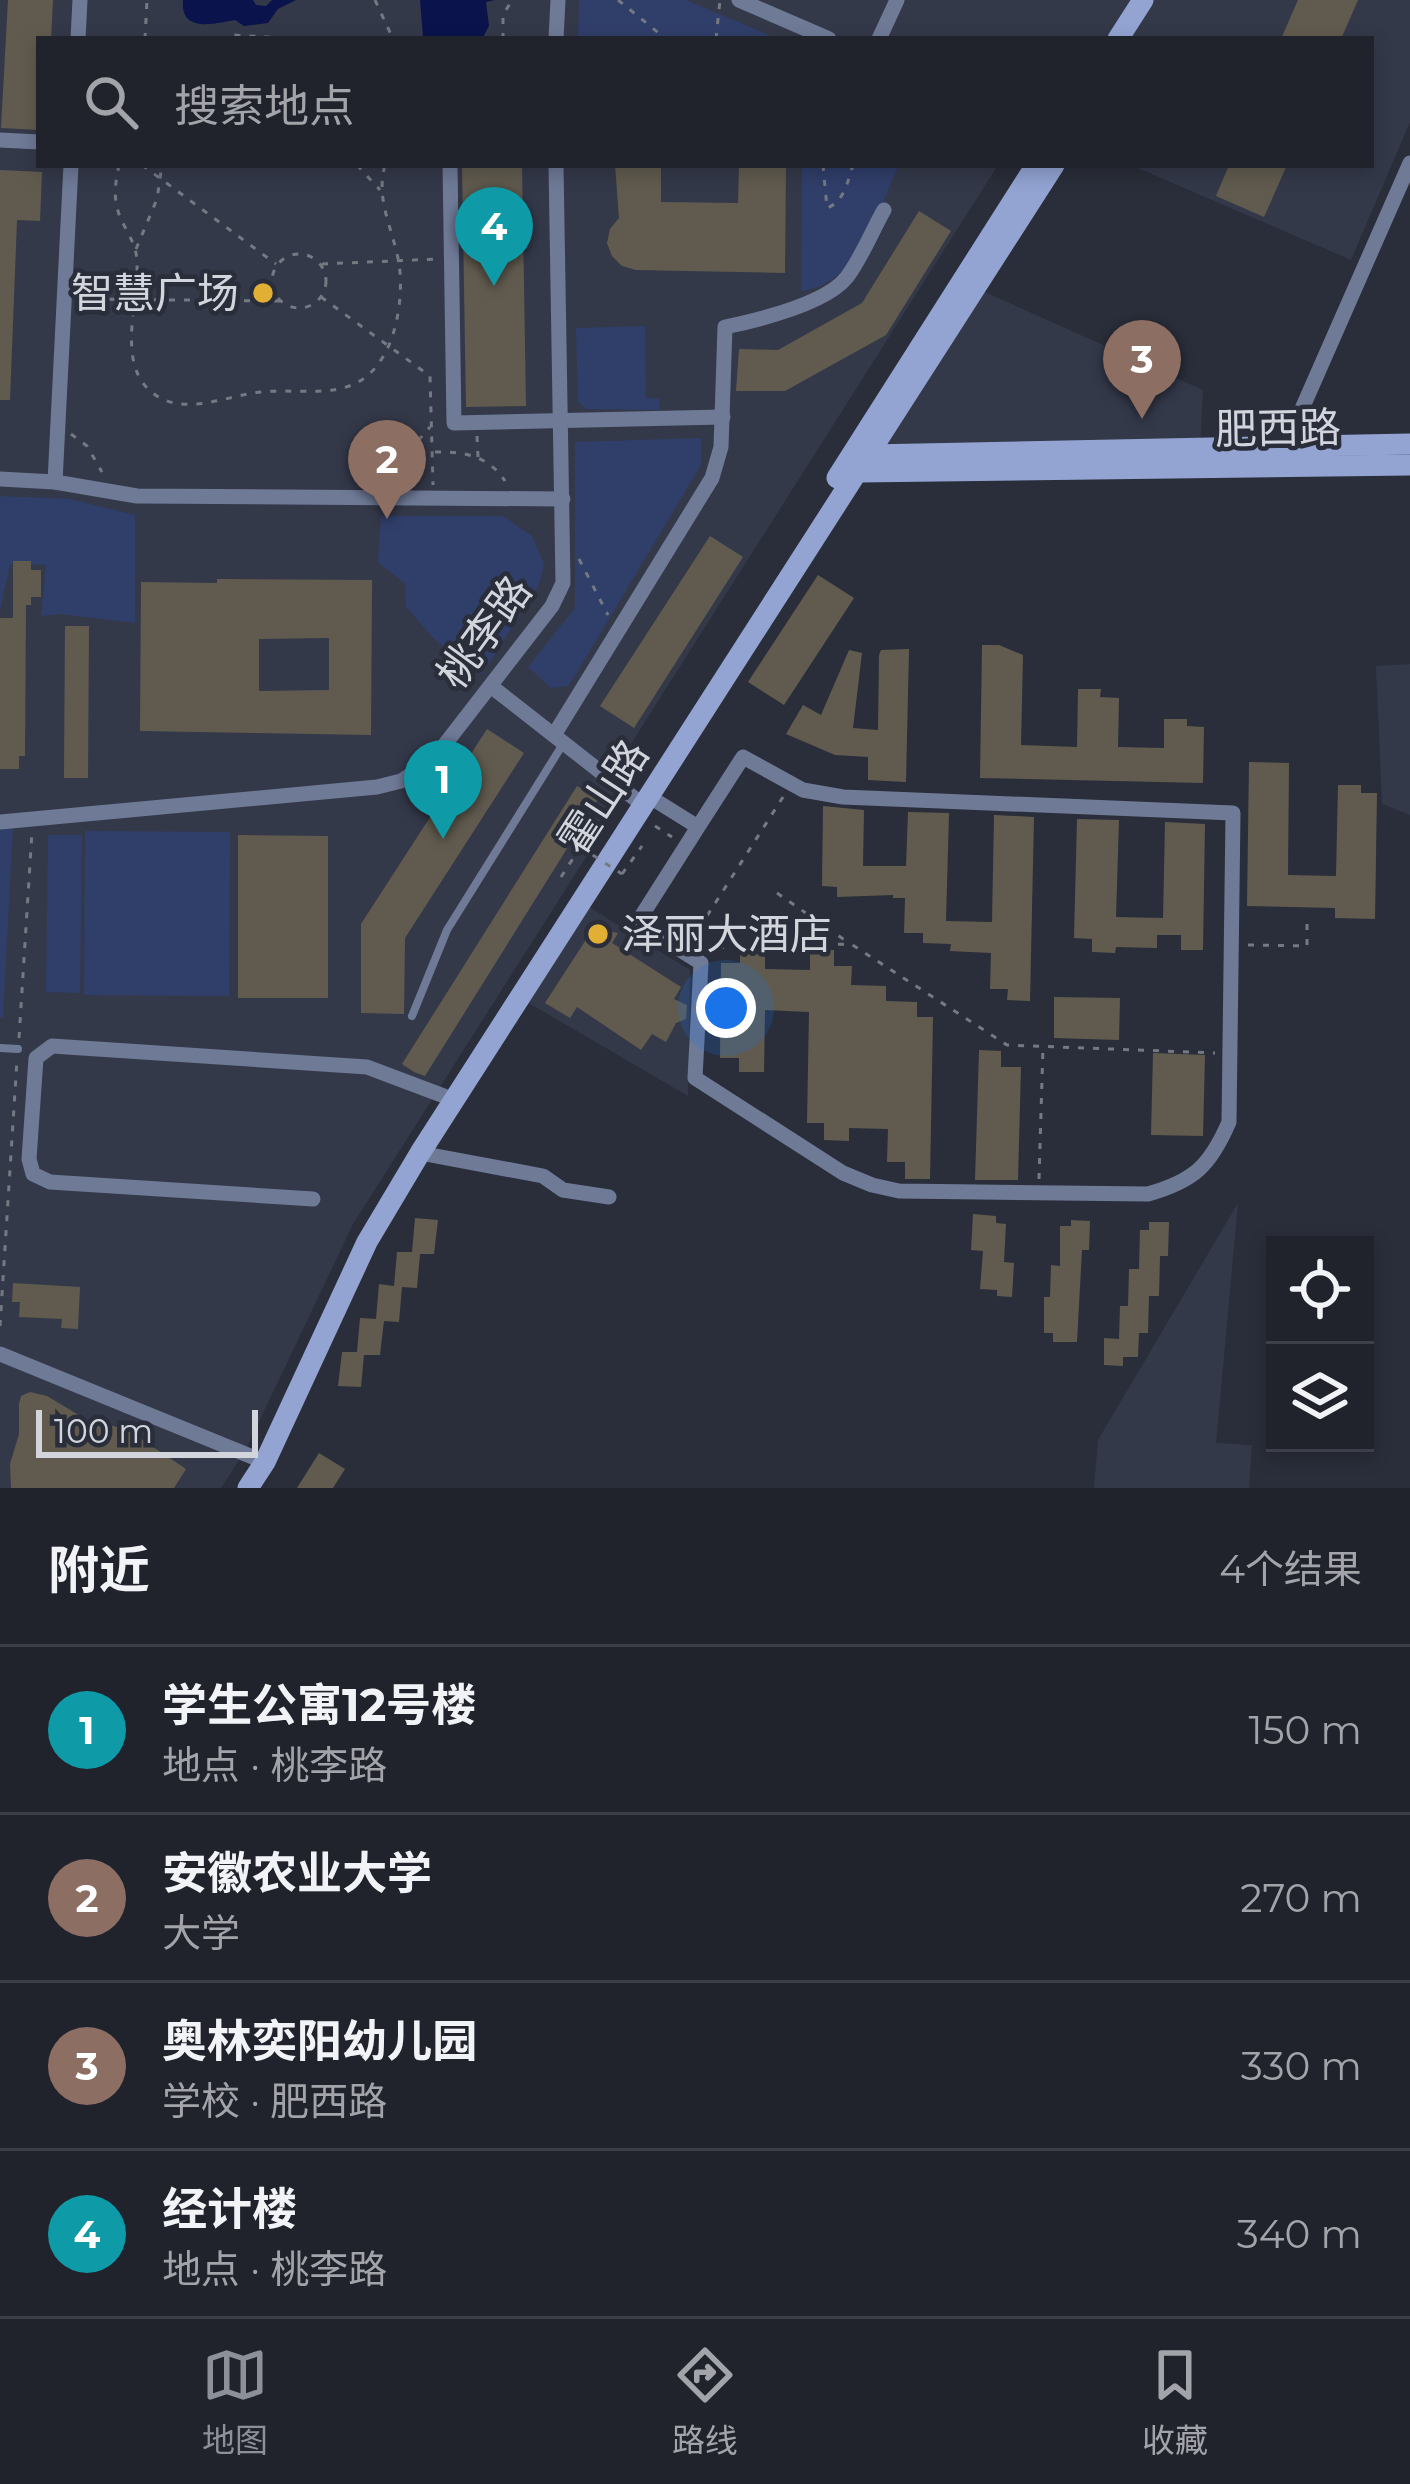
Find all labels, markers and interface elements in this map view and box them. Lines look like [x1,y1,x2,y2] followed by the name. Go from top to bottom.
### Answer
[36,36,1374,168] search box
[78,69,144,135] icon: search
[174,78,354,133] text: 搜索地点
[455,187,533,286] pin: 4
[71,267,239,319] place label: 智慧广场
[250,280,276,306] marker: 智慧广场
[1103,320,1181,419] pin: 3
[1215,401,1341,455] street label: 肥西路
[348,420,426,519] pin: 2
[426,566,542,698] street label: 桃李路
[547,730,659,864] street label: 霍山路
[404,740,482,839] pin: 1
[622,908,832,960] place label: 泽丽大酒店
[585,921,611,947] marker: 泽丽大酒店
[696,978,756,1038] your location
[1266,1236,1374,1452] map controls
[1266,1236,1374,1344] button: locate
[1266,1344,1374,1452] button: layers
[36,1404,258,1457] scale bar
[54,1411,153,1451] text: 100 m
[48,1539,150,1601] text: 附近
[1219,1545,1362,1593] text: 4个结果
[162,1677,476,1732] text: 学生公寓12号楼
[79,1706,95,1754] text: 1
[1248,1706,1362,1754] text: 150 m
[162,1741,387,1789] text: 地点 · 桃李路
[162,1845,432,1900] text: 安徽农业大学
[75,1874,99,1922] text: 2
[1240,1874,1362,1922] text: 270 m
[162,1909,240,1957] text: 大学
[162,2013,477,2068] text: 奥林奕阳幼儿园
[75,2042,99,2090] text: 3
[1241,2042,1362,2090] text: 330 m
[162,2077,387,2125] text: 学校 · 肥西路
[162,2181,297,2236] text: 经计楼
[74,2210,100,2258] text: 4
[1237,2210,1362,2258] text: 340 m
[162,2245,387,2293] text: 地点 · 桃李路
[202,2342,268,2462] tab: 地图
[672,2342,738,2462] tab: 路线
[1142,2342,1208,2462] tab: 收藏

